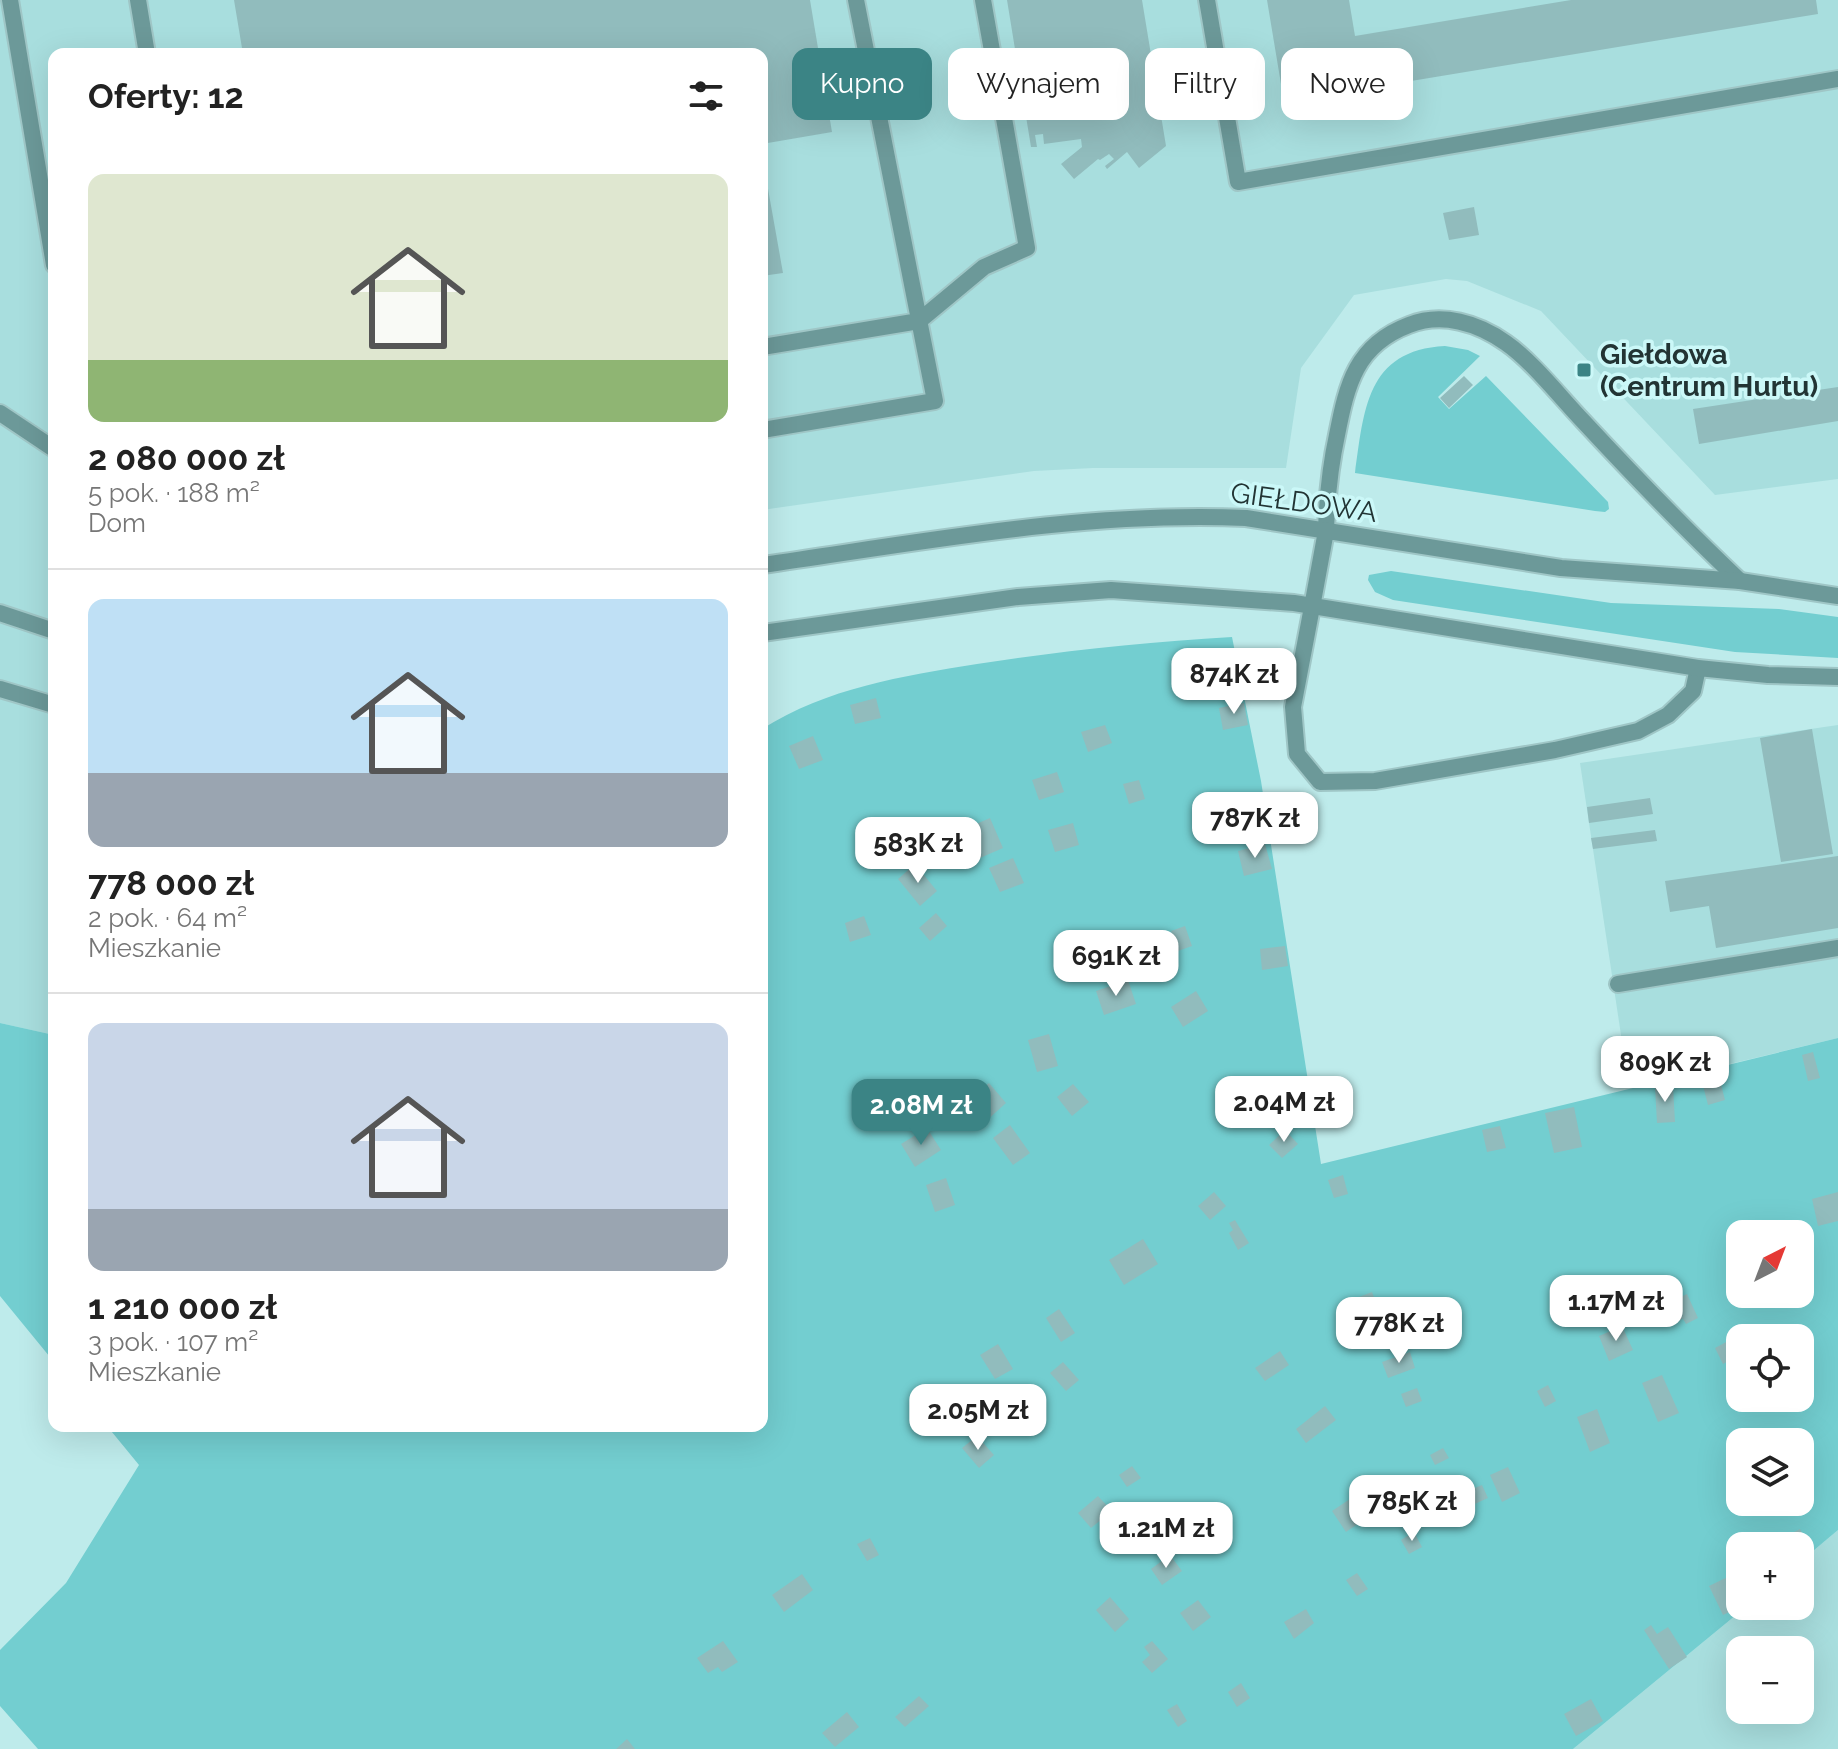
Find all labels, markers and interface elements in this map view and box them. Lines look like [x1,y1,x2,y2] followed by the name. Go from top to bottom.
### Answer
[792,48,932,120] chip: Kupno
[948,48,1129,120] chip: Wynajem
[1145,48,1265,120] chip: Filtry
[1281,48,1413,120] chip: Nowe
[684,74,728,118] icon: filters
[88,76,244,116] text: Oferty: 12
[336,226,480,370] icon: home
[1600,338,1818,403] place label: Giełdowa (Centrum Hurtu)
[1575,361,1593,379] marker: Giełdowa (Centrum Hurtu)
[88,438,285,478] text: 2 080 000 zł
[1229,476,1379,529] street label: GIEŁDOWA
[88,478,260,508] text: 5 pok. · 188 m²
[88,508,146,538] text: Dom
[1160,648,1308,716] pin: 874K zł
[336,651,480,795] icon: home
[1189,659,1279,689] text: 874K zł
[1181,792,1329,860] pin: 787K zł
[1210,803,1300,833] text: 787K zł
[844,817,992,885] pin: 583K zł
[873,828,963,858] text: 583K zł
[88,863,254,903] text: 778 000 zł
[88,903,247,933] text: 2 pok. · 64 m²
[1042,930,1190,998] pin: 691K zł
[88,933,221,963] text: Mieszkanie
[1071,941,1161,971] text: 691K zł
[1591,1036,1739,1104] pin: 809K zł
[1619,1047,1711,1077] text: 809K zł
[336,1075,480,1219] icon: home
[1201,1076,1367,1144] pin: 2.04M zł
[838,1079,1004,1147] pin: 2.08M zł
[1233,1087,1335,1117] text: 2.04M zł
[870,1090,972,1120] text: 2.08M zł
[1726,1220,1814,1308] north arrow
[1726,1220,1814,1724] map controls
[1533,1275,1699,1343] pin: 1.17M zł
[1568,1286,1664,1316] text: 1.17M zł
[88,1287,277,1327] text: 1 210 000 zł
[1325,1297,1473,1365] pin: 778K zł
[1354,1308,1444,1338] text: 778K zł
[1726,1324,1814,1412] button: locate
[88,1327,258,1357] text: 3 pok. · 107 m²
[88,1357,221,1387] text: Mieszkanie
[895,1384,1061,1452] pin: 2.05M zł
[927,1395,1029,1425] text: 2.05M zł
[1726,1428,1814,1516] button: layers
[1338,1475,1486,1543] pin: 785K zł
[1367,1486,1457,1516] text: 785K zł
[1083,1502,1249,1570] pin: 1.21M zł
[1118,1513,1214,1543] text: 1.21M zł
[1726,1532,1814,1620] button: +
[1726,1636,1814,1724] button: −

